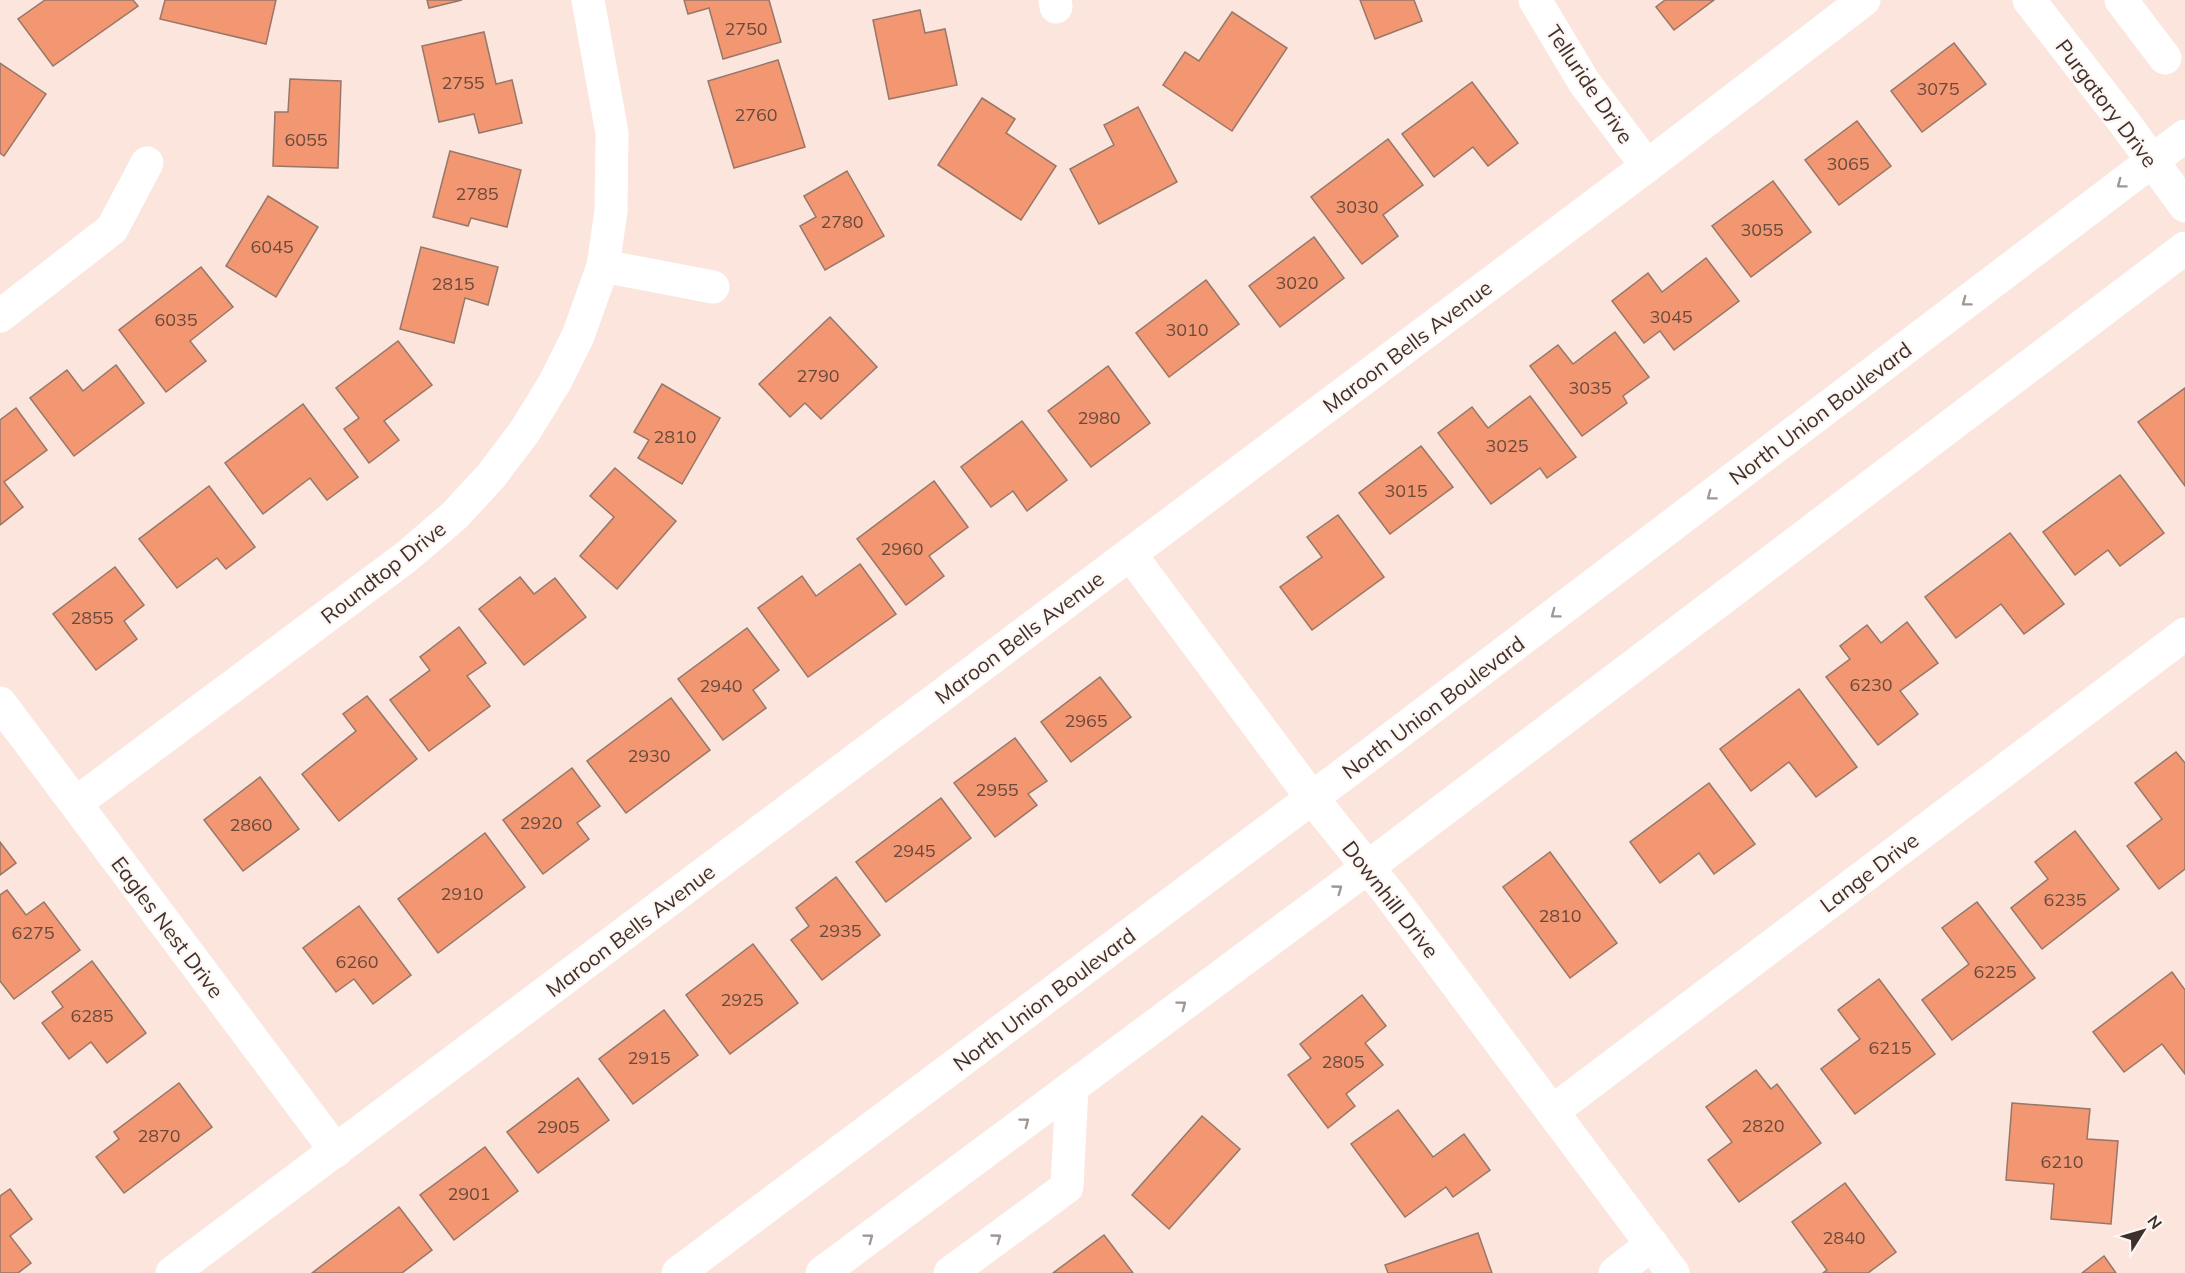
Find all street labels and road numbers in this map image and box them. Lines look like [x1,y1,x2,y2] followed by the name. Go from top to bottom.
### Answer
[1541,20,1639,148] street label: Telluride Drive
[2050,34,2164,172] street label: Purgatory Drive
[1317,274,1497,418] street label: Maroon Bells Avenue
[1724,336,1916,490] street label: North Union Boulevard
[315,515,451,629] street label: Roundtop Drive
[929,565,1109,709] street label: Maroon Bells Avenue
[1337,630,1529,784] street label: North Union Boulevard
[1815,827,1923,917] street label: Lange Drive
[1337,835,1445,963] street label: Downhill Drive
[106,851,230,1003] street label: Eagles Nest Drive
[540,858,720,1002] street label: Maroon Bells Avenue
[948,922,1140,1076] street label: North Union Boulevard

